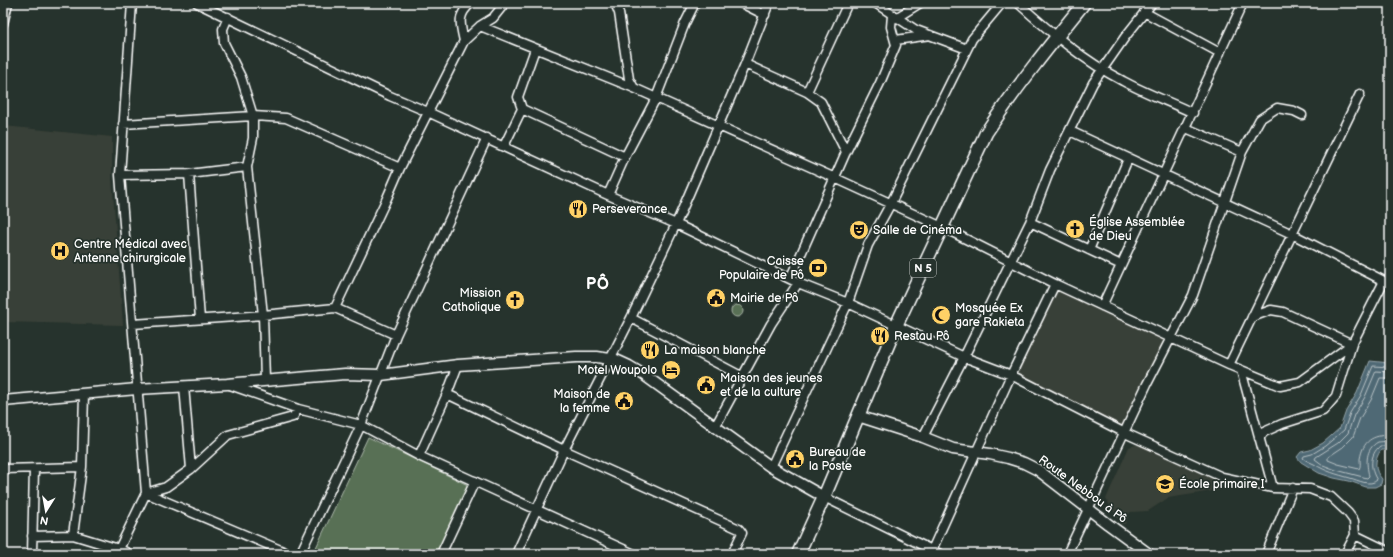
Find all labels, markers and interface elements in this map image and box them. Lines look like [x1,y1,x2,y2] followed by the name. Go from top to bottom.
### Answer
[567,198,589,220] restaurant icon: Perseverance
[592,202,667,217] place label: Perseverance
[1089,214,1185,244] place label: Église Assemblée de Dieu
[1064,218,1086,240] church icon: Église Assemblée de Dieu
[848,219,870,241] theatre icon: Salle de Cinéma
[873,223,962,238] place label: Salle de Cinéma
[74,237,187,266] place label: Centre Médical avec Antenne chirurgicale
[49,240,71,262] hospital icon: Centre Médical avec Antenne chirurgicale
[719,254,804,283] place label: Caisse Populaire de Pô
[807,257,829,279] bank icon: Caisse Populaire de Pô
[910,259,936,277] road number: N 5
[586,273,610,294] district label: PÔ
[442,286,501,315] place label: Mission Catholique
[705,287,727,309] public building icon: Mairie de Pô
[504,289,526,311] church icon: Mission Catholique
[730,291,799,306] place label: Mairie de Pô
[955,301,1025,330] place label: Mosquée Ex gare Rakieta
[930,304,952,326] mosque icon: Mosquée Ex gare Rakieta
[869,325,891,347] restaurant icon: Restau Pô
[894,329,950,344] place label: Restau Pô
[639,339,661,361] restaurant icon: La maison blanche
[664,343,766,358] place label: La maison blanche
[660,359,682,381] hotel icon: Motel Woupolo
[577,363,657,378] place label: Motel Woupolo
[720,371,822,400] place label: Maison des jeunes et de la culture
[695,374,717,396] public building icon: Maison des jeunes et de la culture
[553,387,610,416] place label: Maison de la femme
[613,390,635,412] public building icon: Maison de la femme
[809,445,866,474] place label: Bureau de la Poste
[784,448,806,470] public building icon: Bureau de la Poste
[1036,452,1130,527] street label: Route Nebbou à Pô
[1154,473,1176,495] school or university icon: École primaire I
[1179,476,1265,492] place label: École primaire I
[26,491,66,531] north arrow
[39,513,49,527] text: N

